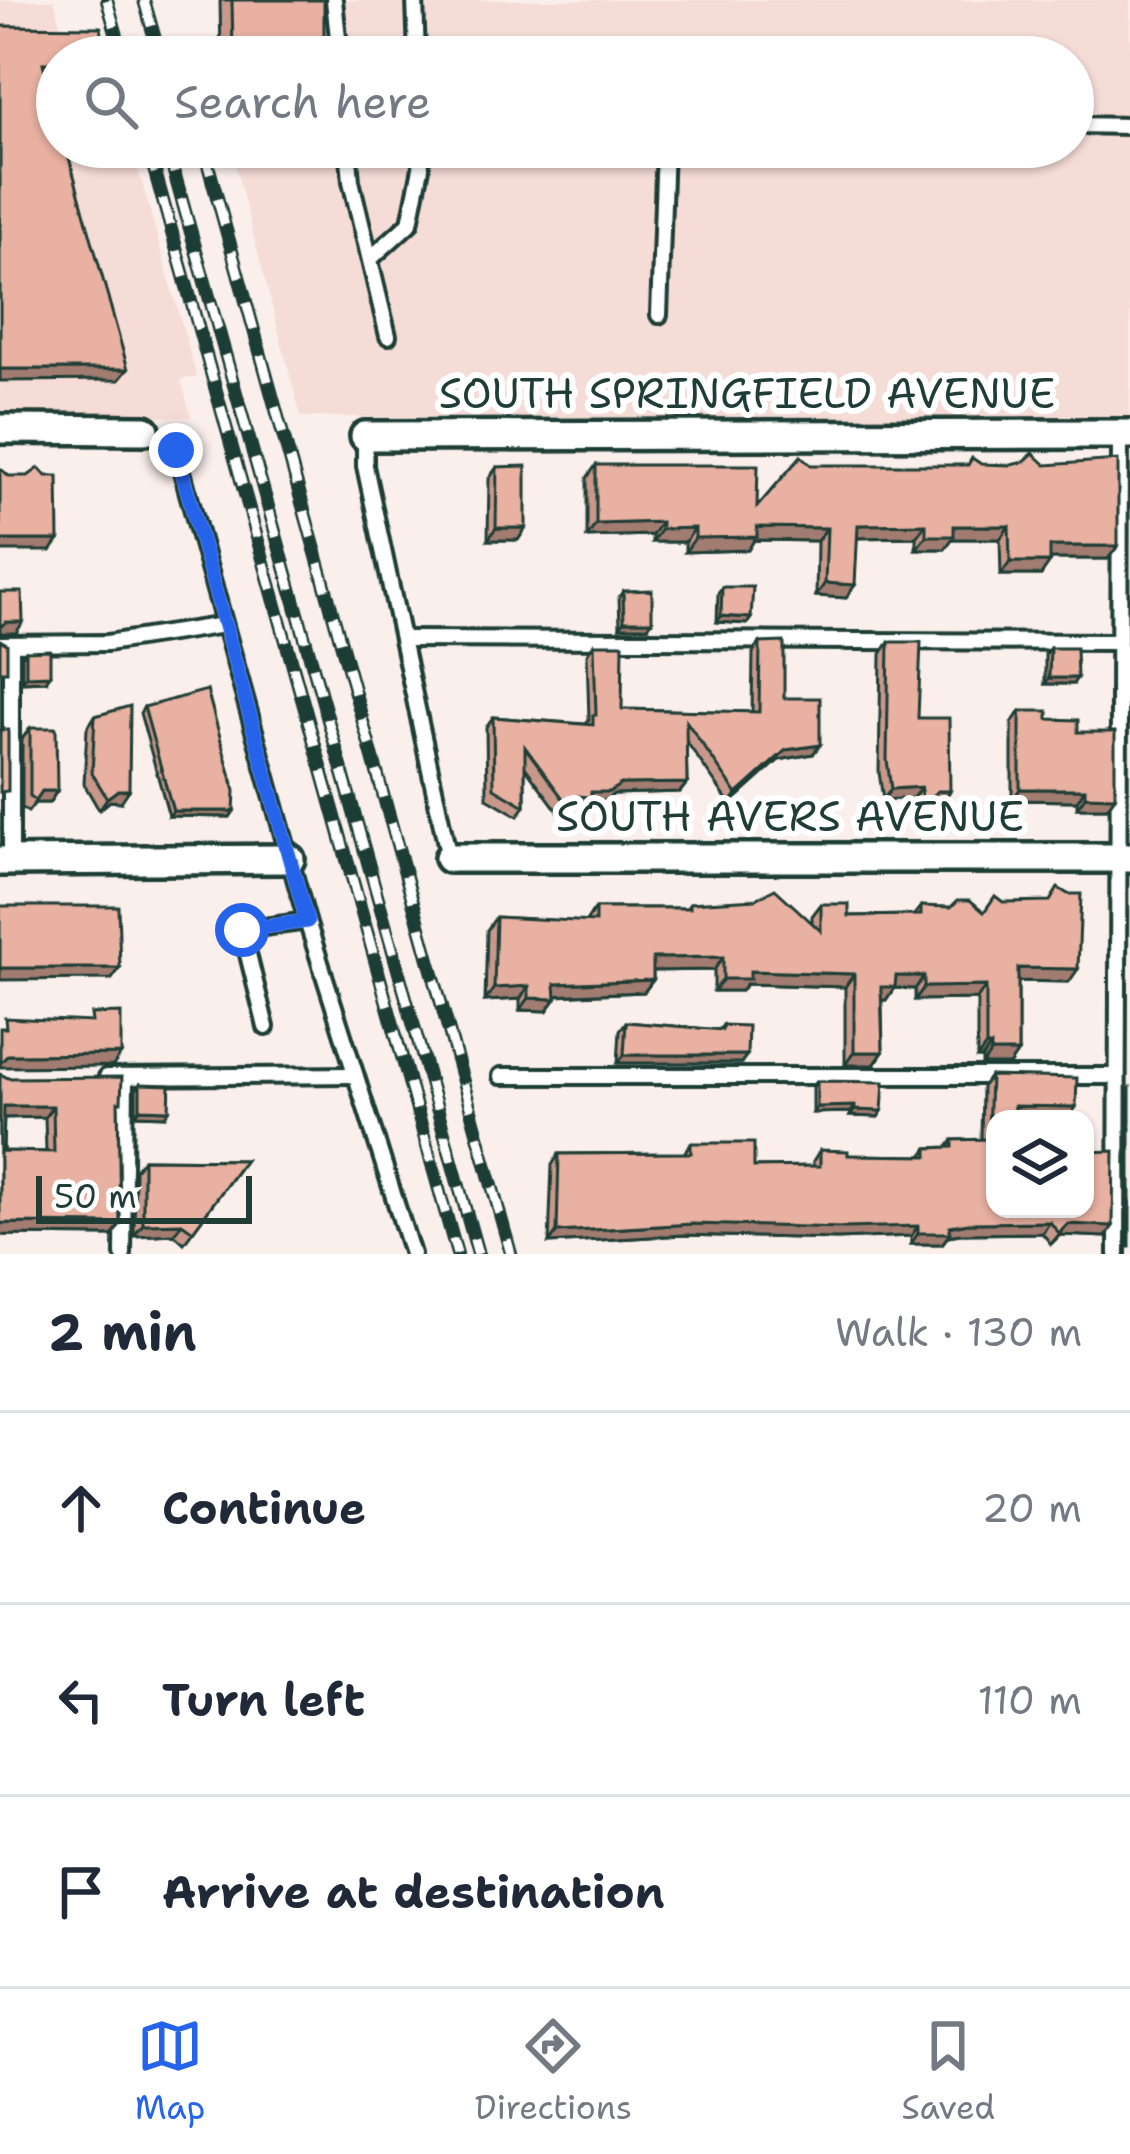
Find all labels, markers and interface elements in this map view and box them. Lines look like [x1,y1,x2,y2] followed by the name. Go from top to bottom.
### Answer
[36,36,1094,168] search box
[78,69,144,135] icon: search
[174,72,431,132] text: Search here
[439,365,1055,421] street label: SOUTH SPRINGFIELD AVENUE
[149,423,203,477] route end
[556,788,1024,844] street label: SOUTH AVERS AVENUE
[215,903,269,957] route start
[986,1110,1094,1218] map controls
[986,1110,1094,1218] button: layers
[36,1170,252,1223] scale bar
[54,1174,137,1219] text: 50 m
[48,1298,197,1366] text: 2 min
[835,1306,1082,1358] text: Walk · 130 m
[48,1475,114,1541] icon: ahead
[162,1478,366,1538] text: Continue
[982,1482,1082,1534] text: 20 m
[48,1667,114,1733] icon: left
[162,1670,365,1730] text: Turn left
[978,1674,1082,1726] text: 110 m
[48,1859,114,1925] icon: arrive
[162,1862,665,1922] text: Arrive at destination
[135,2013,205,2130] tab: Map
[475,2013,632,2130] tab: Directions
[902,2013,995,2130] tab: Saved

